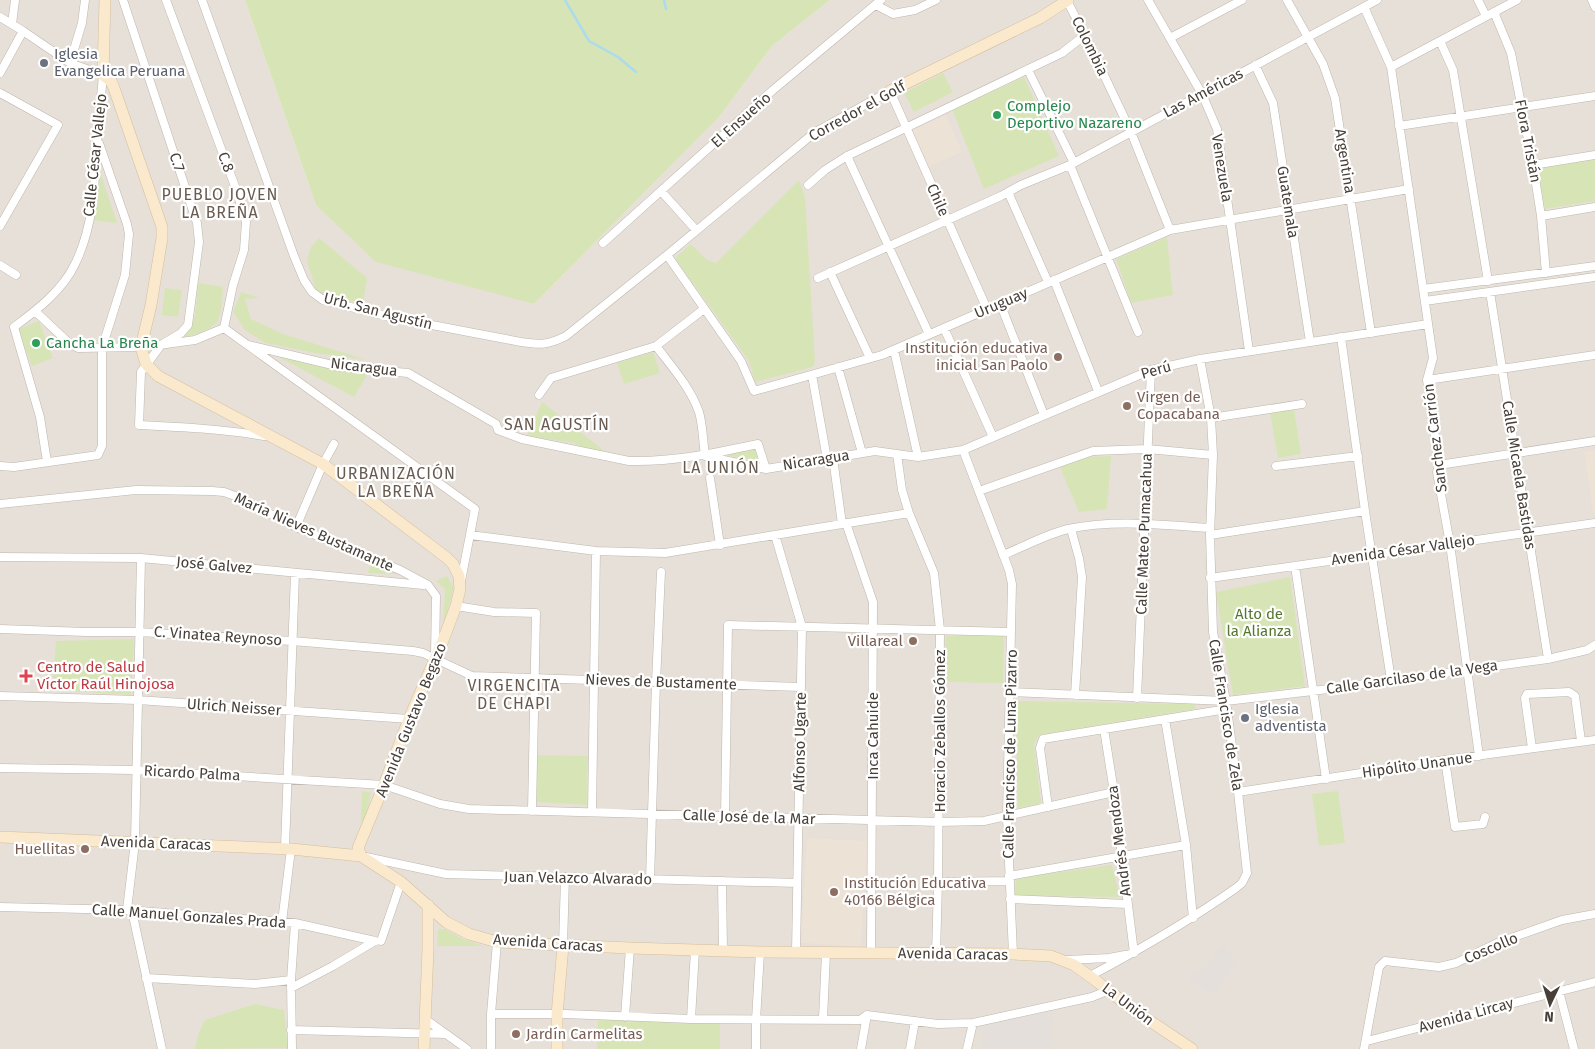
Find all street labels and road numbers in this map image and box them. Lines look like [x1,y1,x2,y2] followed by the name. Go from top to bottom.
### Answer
[1068,13,1112,79] street label: Colombia
[1160,64,1246,122] street label: Las Américas
[805,77,909,145] street label: Corredor el Golf
[707,88,775,152] street label: El Ensueño
[80,93,110,217] street label: Calle César Vallejo
[1511,98,1545,184] street label: Flora Tristán
[1331,127,1359,195] street label: Argentina
[1208,133,1236,203] street label: Venezuela
[214,149,238,175] street label: C.8
[165,150,189,174] street label: C.7
[1273,165,1303,239] street label: Guatemala
[923,181,953,219] street label: Chile
[972,284,1031,322] street label: Uruguay
[322,289,434,333] street label: Urb. San Agustín
[329,354,399,380] street label: Nicaragua
[1139,357,1173,383] street label: Perú
[1419,383,1451,493] street label: Sanchez Carrión
[1498,399,1540,551] street label: Calle Micaela Bastidas
[781,446,851,474] street label: Nicaragua
[1132,453,1156,615] street label: Calle Mateo Pumacahua
[232,489,396,575] street label: María Nieves Bustamante
[1330,531,1476,569] street label: Avenida César Vallejo
[175,553,253,577] street label: José Galvez
[153,623,283,649] street label: C. Vinatea Reynoso
[1205,638,1247,792] street label: Calle Francisco de Zela
[372,640,450,800] street label: Avenida Gustavo Begazo
[931,649,949,813] street label: Horacio Zeballos Gómez
[999,649,1021,859] street label: Calle Francisco de Luna Pizarro
[1325,656,1499,698] street label: Calle Garcilaso de la Vega
[585,670,737,694] street label: Nieves de Bustamente
[790,692,810,792] street label: Alfonso Ugarte
[864,692,882,780] street label: Inca Cahuide
[186,695,282,719] street label: Ulrich Neisser
[1361,748,1473,782] street label: Hipólito Unanue
[143,761,241,785] street label: Ricardo Palma
[1103,785,1135,897] street label: Andrés Mendoza
[682,806,816,828] street label: Calle José de la Mar
[101,832,211,854] street label: Avenida Caracas
[504,868,652,888] street label: Juan Velazco Alvarado
[91,900,287,932] street label: Calle Manuel Gonzales Prada
[1461,929,1521,967] street label: Coscollo
[492,930,604,956] street label: Avenida Caracas
[898,944,1008,964] street label: Avenida Caracas
[1099,979,1157,1029] street label: La Unión
[1417,994,1516,1036] street label: Avenida Lircay

